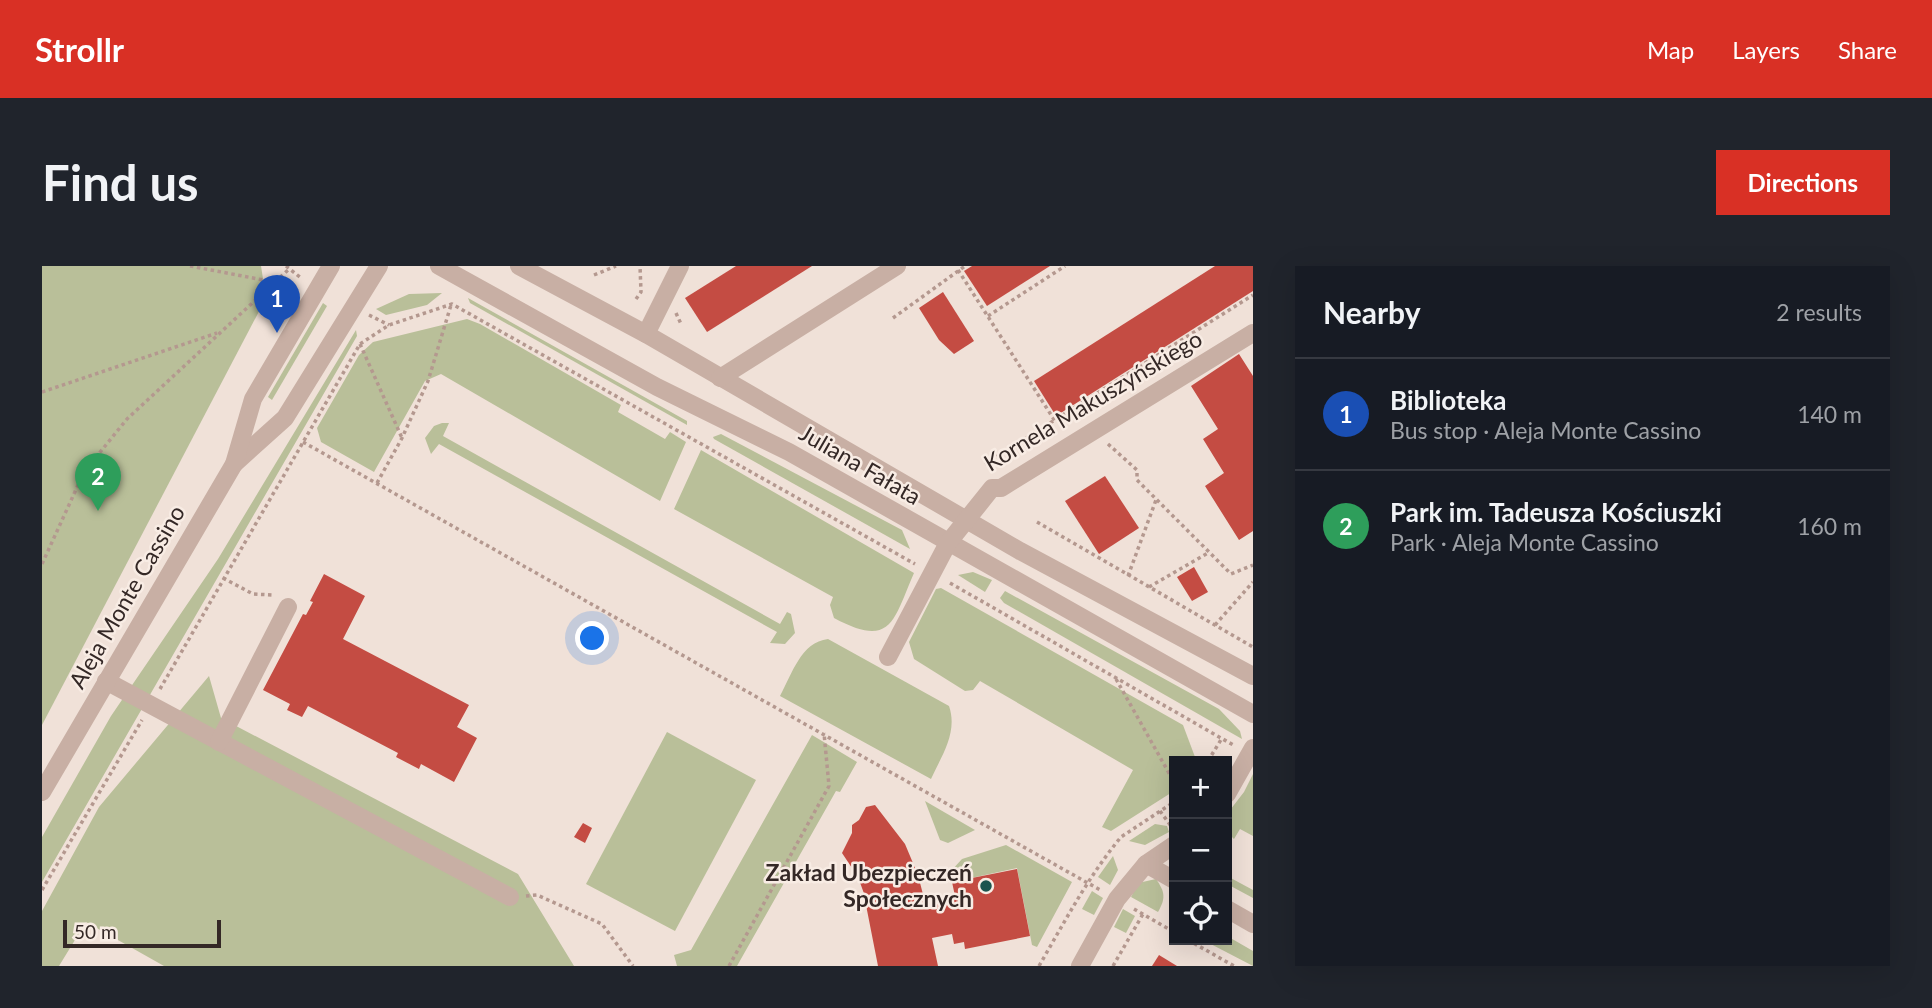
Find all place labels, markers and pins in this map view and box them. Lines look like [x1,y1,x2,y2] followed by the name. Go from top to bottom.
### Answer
[254,275,300,333] pin: 1
[75,453,121,511] pin: 2
[766,858,972,912] place label: Zakład Ubezpieczeń Społecznych
[978,878,994,894] marker: Zakład Ubezpieczeń Społecznych

